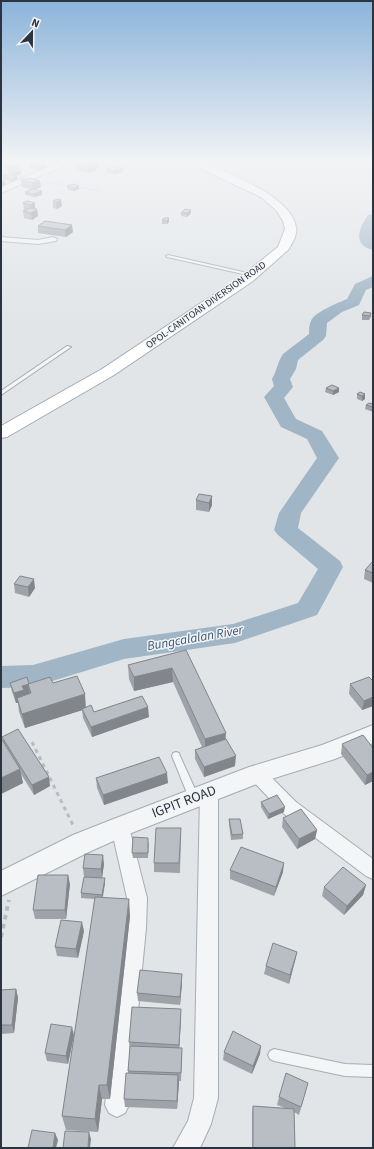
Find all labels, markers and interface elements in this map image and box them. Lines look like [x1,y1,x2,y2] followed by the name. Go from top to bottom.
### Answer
[12,12,52,52] north arrow
[29,15,42,32] text: N
[143,258,269,352] street label: OPOL-CANITOAN DIVERSION ROAD
[146,621,245,655] water label: Bungcalalan River
[149,781,219,823] street label: IGPIT ROAD

